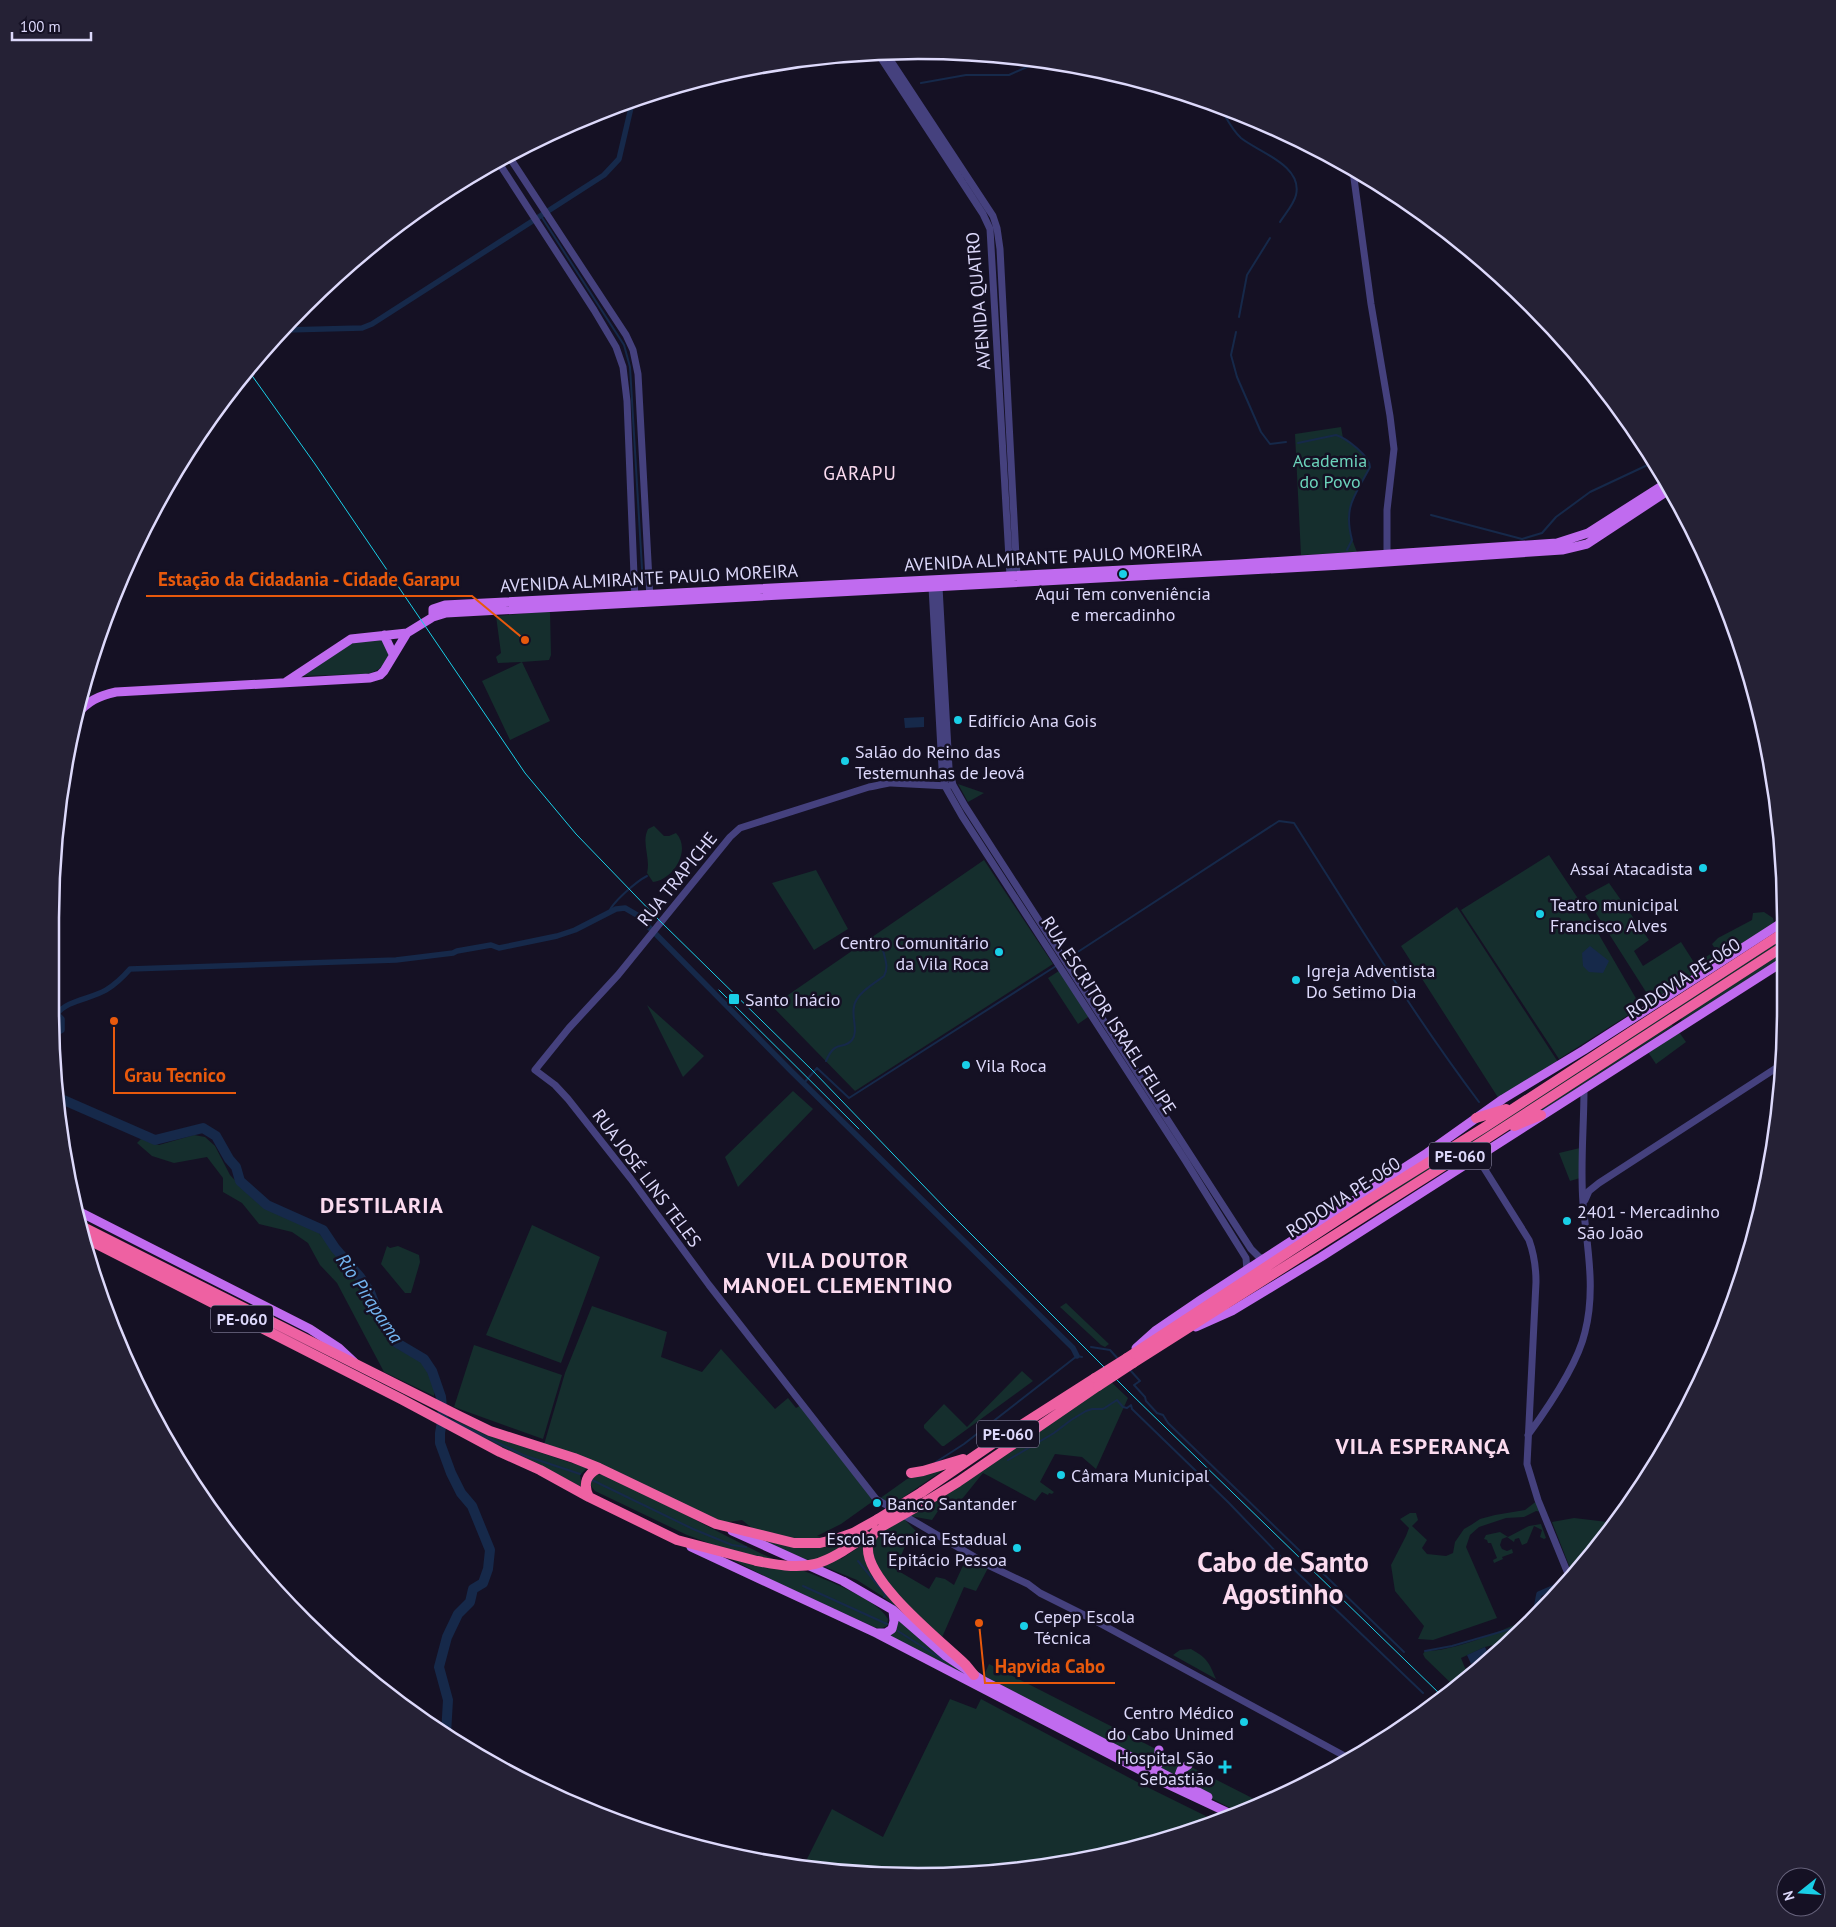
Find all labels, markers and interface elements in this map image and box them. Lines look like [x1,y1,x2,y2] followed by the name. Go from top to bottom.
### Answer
[12,10,91,42] scale bar
[20,17,61,36] text: 100 m
[961,231,995,371] street label: AVENIDA QUATRO
[1293,449,1367,493] park label: Academia do Povo
[823,461,897,485] district label: GARAPU
[903,538,1203,576] street label: AVENIDA ALMIRANTE PAULO MOREIRA
[499,559,799,597] street label: AVENIDA ALMIRANTE PAULO MOREIRA
[146,562,472,596] callout: Estação da Cidadania - Cidade Garapu
[158,567,460,591] text: Estação da Cidadania - Cidade Garapu
[1117,568,1129,580] marker: Aqui Tem conveniência e mercadinho
[1035,582,1211,626] place label: Aqui Tem conveniência e mercadinho
[968,709,1097,732] place label: Edifício Ana Gois
[952,714,964,726] marker: Edifício Ana Gois
[855,740,1025,784] place label: Salão do Reino das Testemunhas de Jeová
[839,755,851,767] marker: Salão do Reino das Testemunhas de Jeová
[632,827,722,931] street label: RUA TRAPICHE
[1570,857,1693,880] place label: Assaí Atacadista
[1697,862,1709,874] marker: Assaí Atacadista
[1550,893,1679,937] place label: Teatro municipal Francisco Alves
[1534,908,1546,920] marker: Teatro municipal Francisco Alves
[1036,912,1182,1118] street label: RUA ESCRITOR ISRAEL FELIPE
[840,931,989,975] place label: Centro Comunitário da Vila Roca
[1622,932,1745,1023] street label: RODOVIA PE-060
[993,946,1005,958] marker: Centro Comunitário da Vila Roca
[1306,959,1435,1003] place label: Igreja Adventista Do Setimo Dia
[1290,974,1302,986] marker: Igreja Adventista Do Setimo Dia
[745,988,840,1011] place label: Santo Inácio
[727,992,741,1006] marker: Santo Inácio
[975,1054,1047,1077] place label: Vila Roca
[114,1059,236,1093] callout: Grau Tecnico
[960,1059,972,1071] marker: Vila Roca
[124,1063,226,1087] text: Grau Tecnico
[587,1104,707,1252] street label: RUA JOSÉ LINS TELES
[1429,1142,1491,1170] road number: PE-060
[1282,1151,1405,1242] street label: RODOVIA PE-060
[320,1191,444,1219] district label: DESTILARIA
[1577,1200,1720,1244] place label: 2401 - Mercadinho São João
[1561,1215,1573,1227] marker: 2401 - Mercadinho São João
[723,1246,953,1299] district label: VILA DOUTOR MANOEL CLEMENTINO
[331,1249,409,1348] water label: Rio Pirapama
[211,1306,273,1332] road number: PE-060
[977,1420,1039,1448] road number: PE-060
[1334,1432,1511,1460] district label: VILA ESPERANÇA
[1071,1464,1210,1487] place label: Câmara Municipal
[1055,1469,1067,1481] marker: Câmara Municipal
[887,1492,1017,1515] place label: Banco Santander
[871,1497,883,1509] marker: Banco Santander
[827,1527,1008,1571] place label: Escola Técnica Estadual Epitácio Pessoa
[1011,1542,1023,1554] marker: Escola Técnica Estadual Epitácio Pessoa
[1197,1543,1369,1612] district label: Cabo de Santo Agostinho
[1034,1605,1135,1649] place label: Cepep Escola Técnica
[1018,1620,1030,1632] marker: Cepep Escola Técnica
[985,1649,1115,1683] callout: Hapvida Cabo
[995,1654,1105,1678] text: Hapvida Cabo
[1107,1701,1234,1745] place label: Centro Médico do Cabo Unimed
[1238,1716,1250,1728] marker: Centro Médico do Cabo Unimed
[1117,1746,1214,1790] place label: Hospital São Sebastião
[1218,1760,1232,1774] marker: Hospital São Sebastião
[1776,1867,1826,1917] north arrow
[1779,1889,1799,1903] text: N

